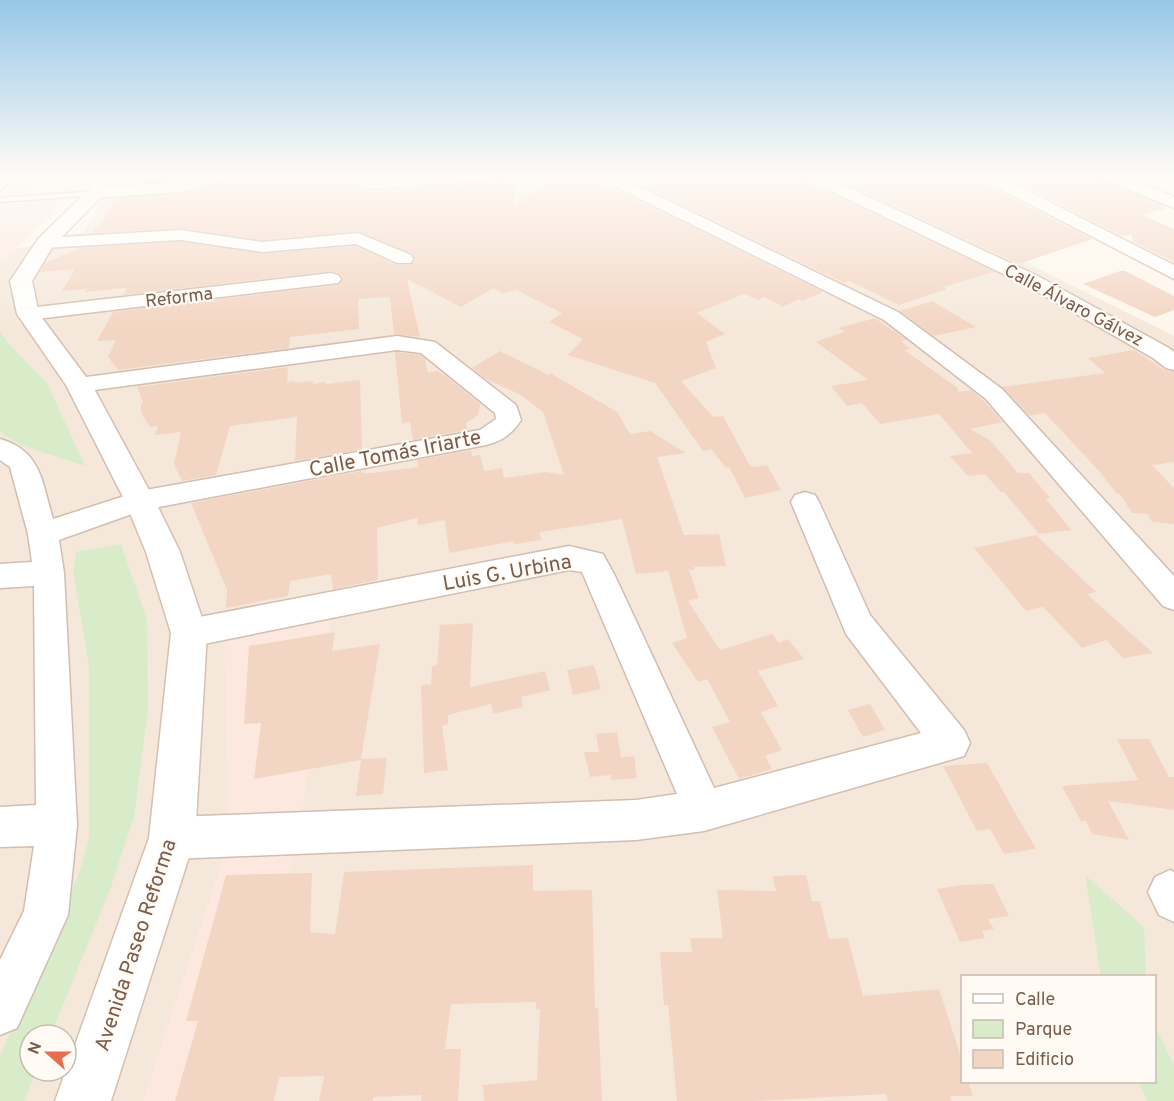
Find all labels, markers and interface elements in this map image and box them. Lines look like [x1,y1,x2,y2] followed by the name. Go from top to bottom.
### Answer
[1000,258,1148,353] street label: Calle Álvaro Gálvez
[144,283,214,314] street label: Reforma
[307,425,484,484] street label: Calle Tomás Iriarte
[441,549,574,598] street label: Luis G. Urbina
[89,836,183,1055] street label: Avenida Paseo Reforma
[961,975,1156,1083] legend
[1015,989,1055,1012] text: Calle
[1015,1019,1072,1042] text: Parque
[18,1023,78,1083] north arrow
[24,1039,47,1057] text: N
[1015,1049,1074,1072] text: Edificio

